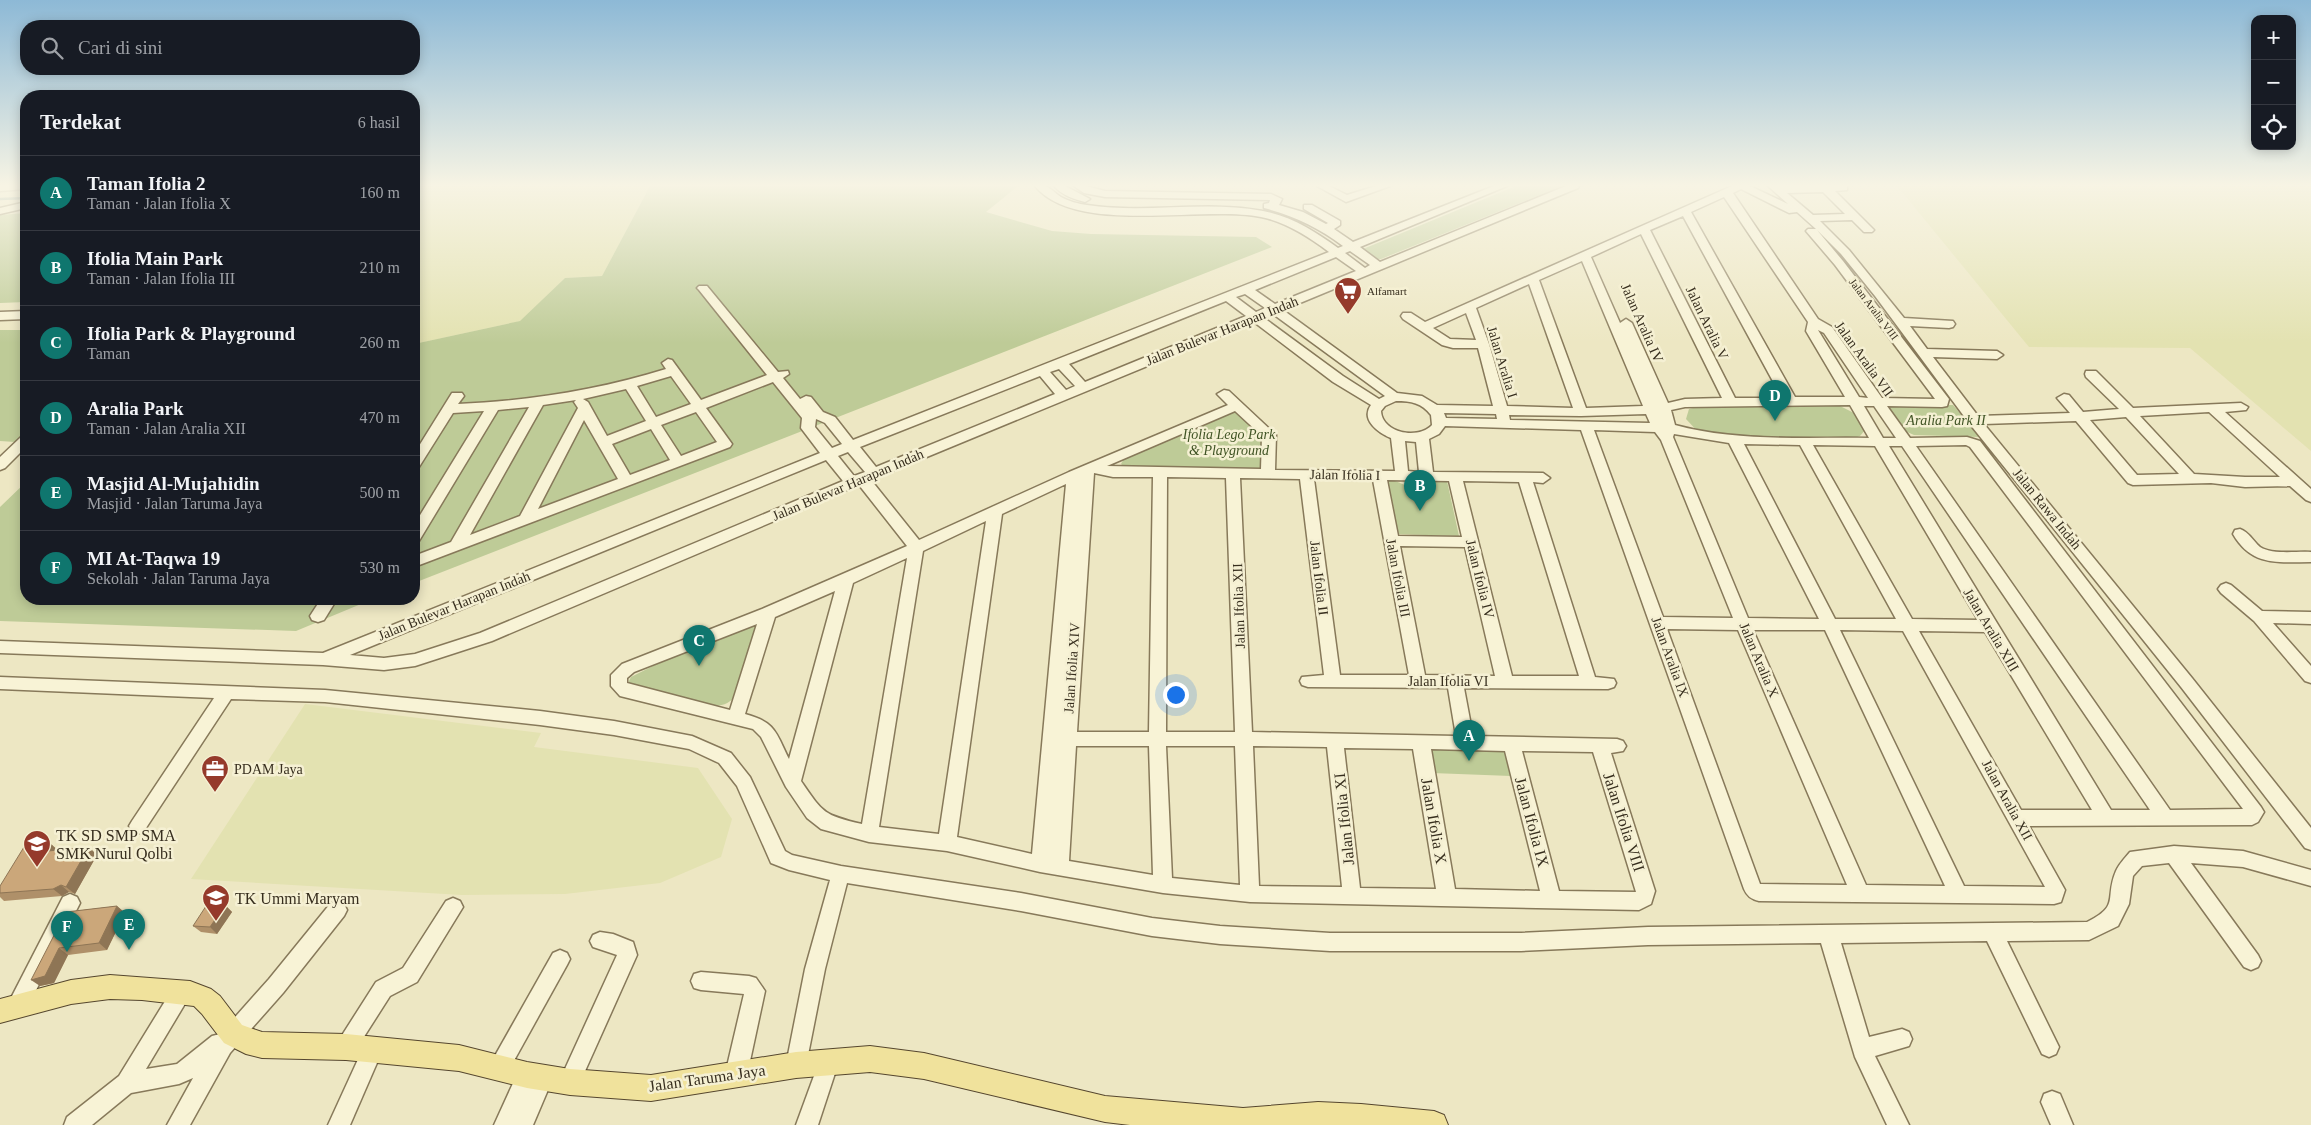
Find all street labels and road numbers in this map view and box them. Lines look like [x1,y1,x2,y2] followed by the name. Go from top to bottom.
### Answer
[1847,276,1901,342] street label: Jalan Aralia VIII
[1618,281,1666,365] street label: Jalan Aralia IV
[1683,284,1731,362] street label: Jalan Aralia V
[1144,294,1300,368] street label: Jalan Bulevar Harapan Indah
[1832,319,1896,400] street label: Jalan Aralia VII
[1484,324,1520,400] street label: Jalan Aralia I
[770,446,926,524] street label: Jalan Bulevar Harapan Indah
[2010,466,2084,552] street label: Jalan Rawa Indah
[1309,467,1381,483] street label: Jalan Ifolia I
[1383,537,1413,619] street label: Jalan Ifolia III
[1463,538,1497,620] street label: Jalan Ifolia IV
[1307,540,1331,617] street label: Jalan Ifolia II
[1230,563,1248,649] street label: Jalan Ifolia XII
[376,569,532,643] street label: Jalan Bulevar Harapan Indah
[1960,586,2022,674] street label: Jalan Aralia XIII
[1648,615,1692,699] street label: Jalan Aralia IX
[1736,620,1782,700] street label: Jalan Aralia X
[1061,622,1083,714] street label: Jalan Ifolia XIV
[1408,674,1489,689] street label: Jalan Ifolia VI
[1979,757,2035,843] street label: Jalan Aralia XII
[1600,770,1648,874] street label: Jalan Ifolia VIII
[1331,772,1357,866] street label: Jalan Ifolia XI
[1512,775,1552,869] street label: Jalan Ifolia IX
[1418,777,1450,866] street label: Jalan Ifolia X
[648,1061,767,1096] street label: Jalan Taruma Jaya

